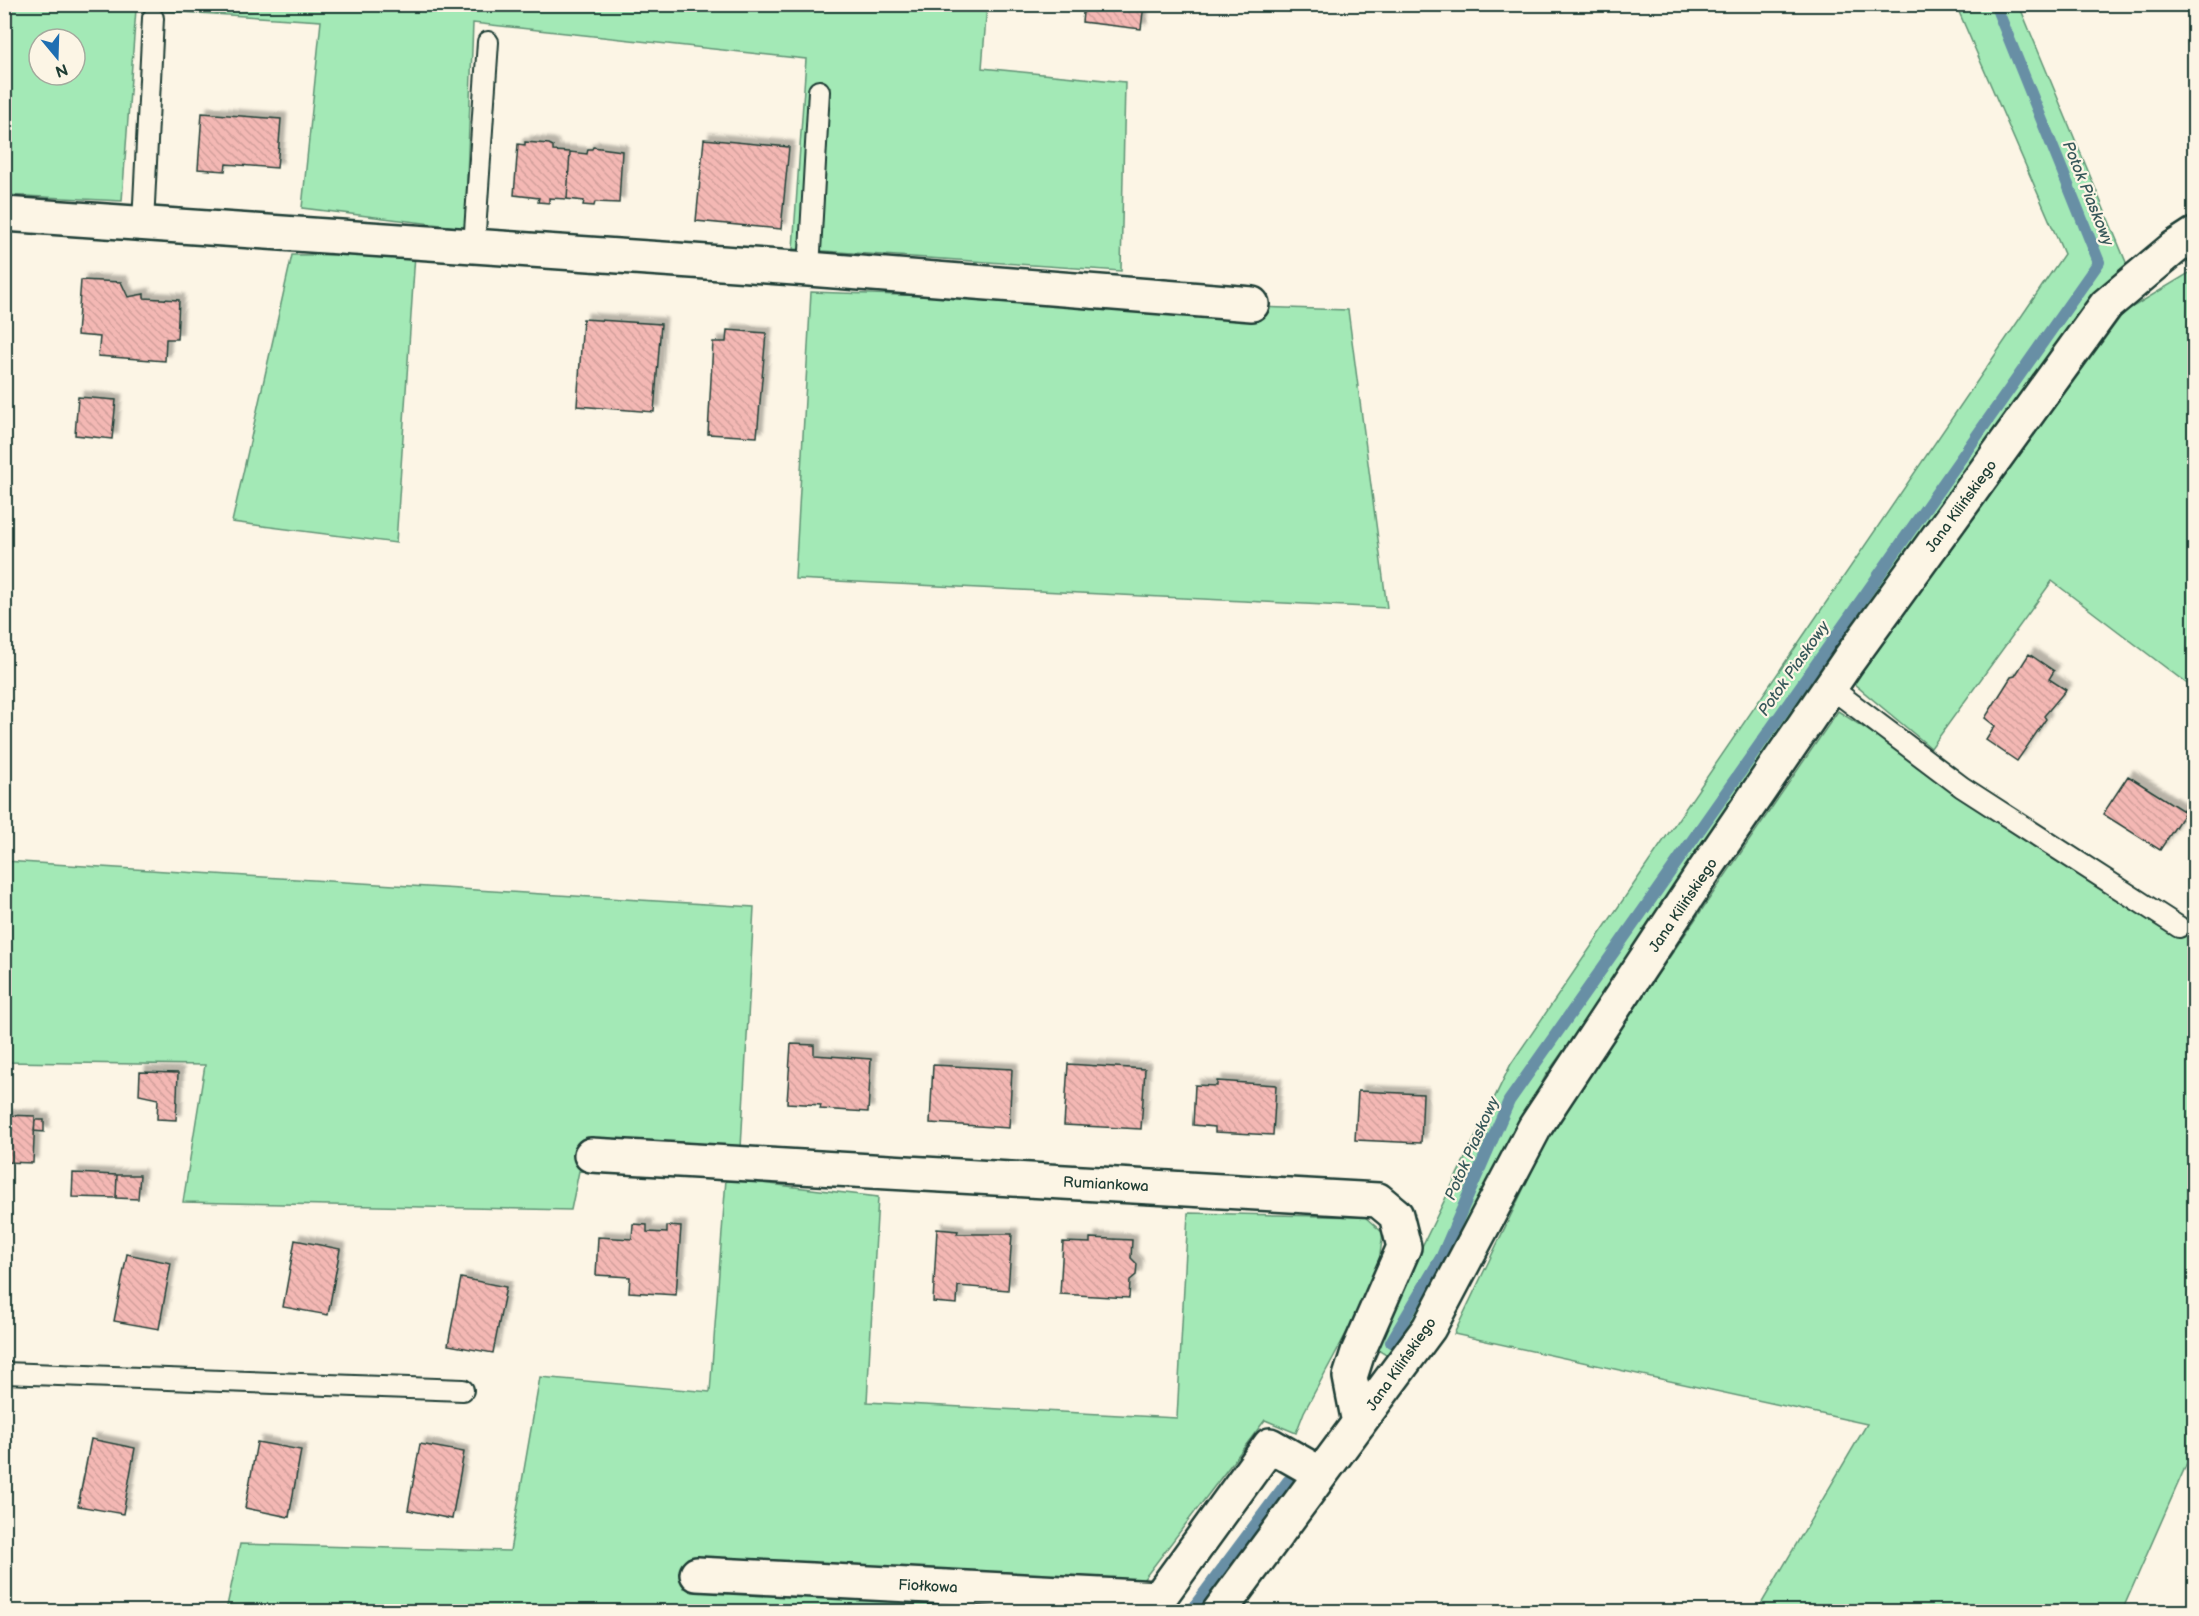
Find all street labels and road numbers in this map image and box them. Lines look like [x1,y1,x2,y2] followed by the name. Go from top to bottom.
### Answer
[1922,456,2001,556] street label: Jana Kilińskiego
[1645,855,1722,956] street label: Jana Kilińskiego
[1063,1173,1149,1196] street label: Rumiankowa
[1362,1314,1441,1415] street label: Jana Kilińskiego
[898,1575,958,1598] street label: Fiołkowa

